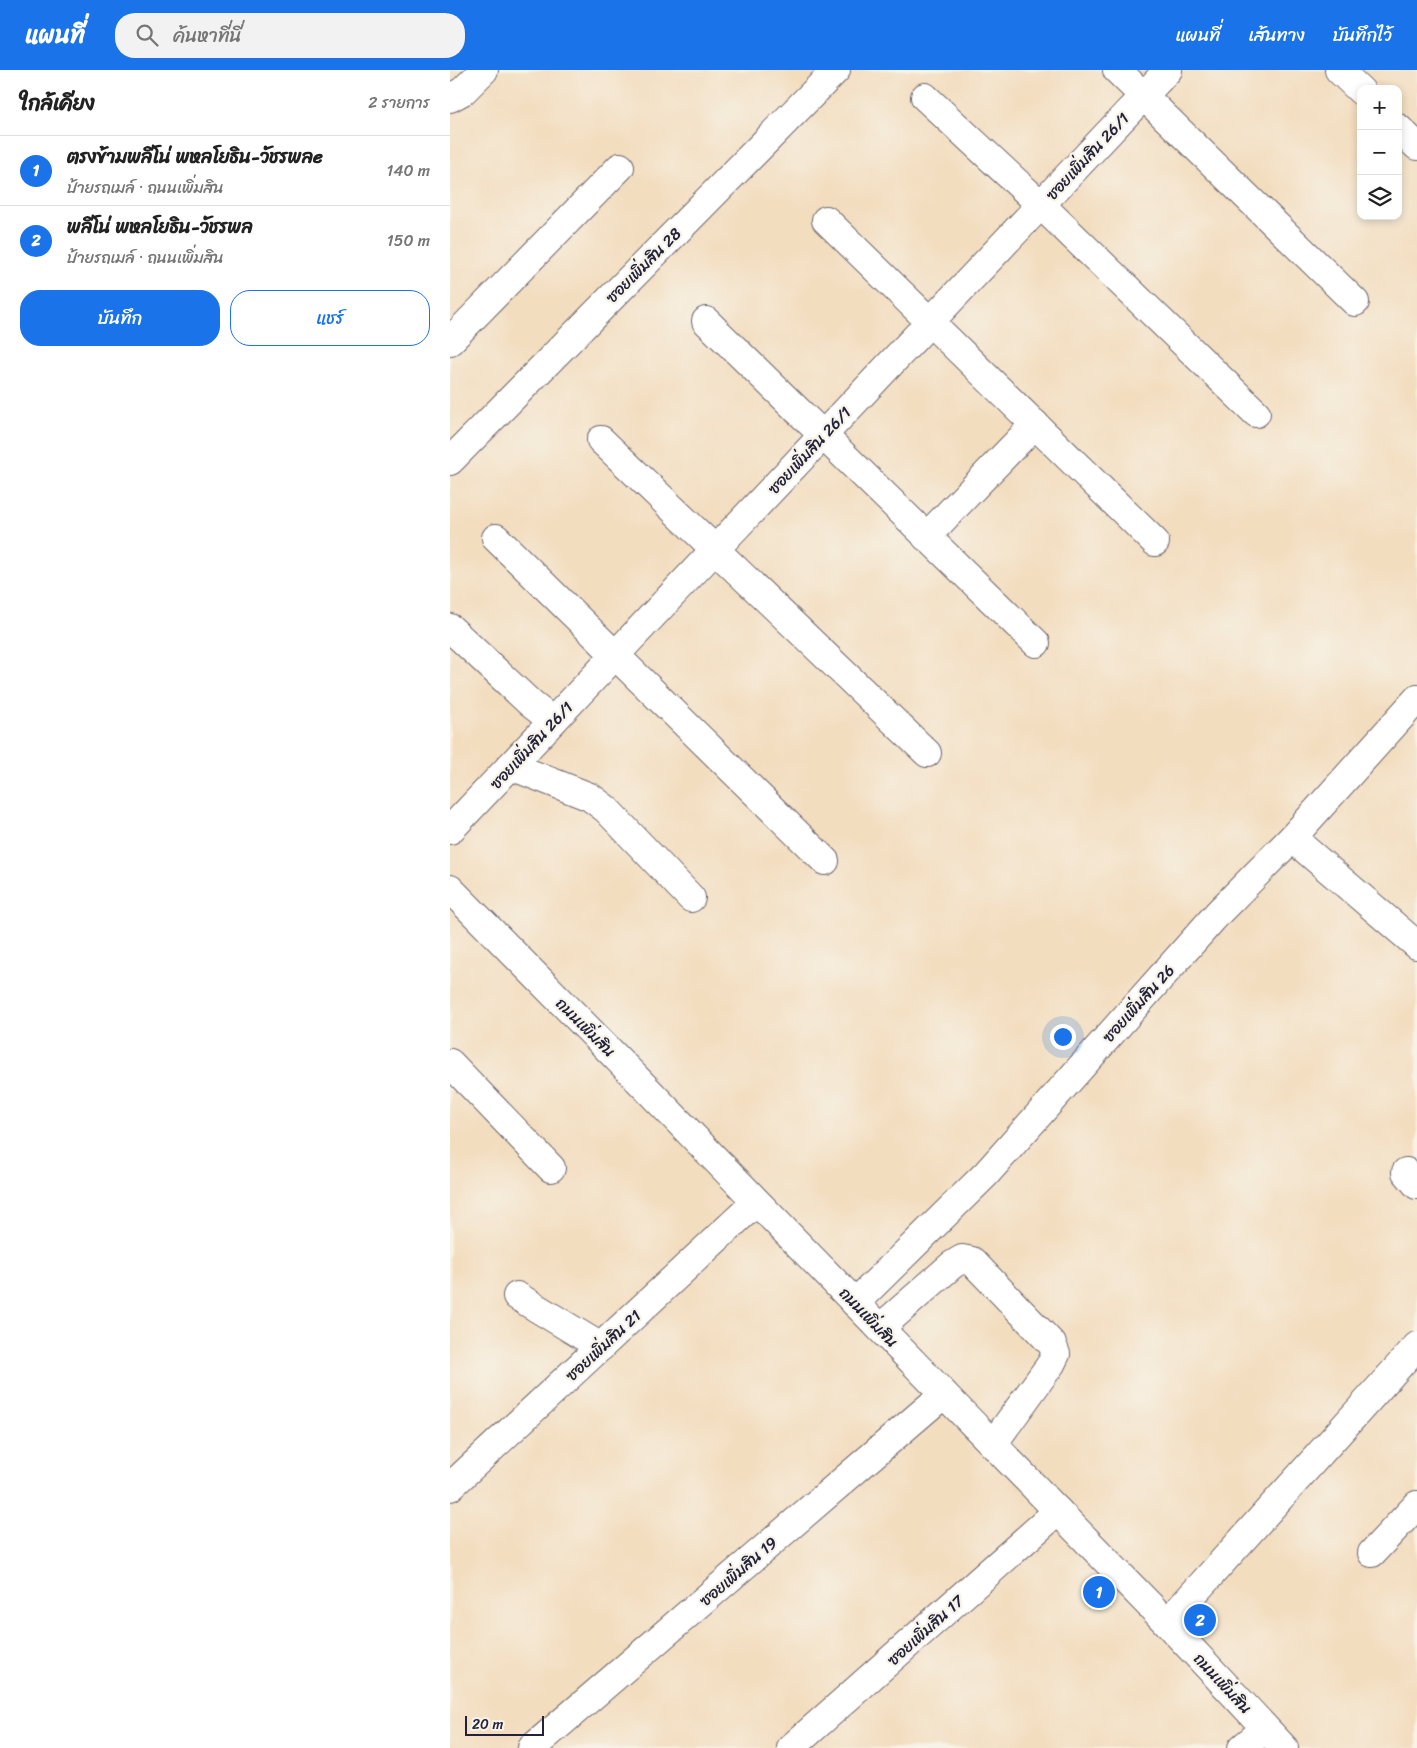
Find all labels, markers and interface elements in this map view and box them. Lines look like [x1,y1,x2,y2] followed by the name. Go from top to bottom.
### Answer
[115,13,465,58] search box
[25,14,85,56] text: แผนที่
[173,19,242,52] text: ค้นหาที่นี่
[1175,19,1220,51] text: แผนที่
[1248,19,1305,51] text: เส้นทาง
[1333,19,1392,51] text: บันทึกไว้
[133,21,161,49] icon: search
[20,84,95,122] text: ใกล้เคียง
[1357,85,1402,220] map controls
[1357,85,1402,130] button: +
[368,88,430,117] text: 2 รายการ
[1038,105,1136,207] street label: ซอยเพิ่มสิน 26/1
[1357,130,1402,175] button: −
[67,140,323,173] text: ตรงข้ามพลีโน่ พหลโยธิน-วัชรพลe
[33,156,39,185] text: 1
[387,156,430,185] text: 140 m
[67,173,224,202] text: ป้ายรถเมล์ · ถนนเพิ่มสิน
[1357,175,1402,220] button: layers
[67,210,253,243] text: พลีโน่ พหลโยธิน-วัชรพล
[598,220,689,310] street label: ซอยเพิ่มสิน 28
[31,226,41,255] text: 2
[387,226,430,255] text: 150 m
[67,243,224,272] text: ป้ายรถเมล์ · ถนนเพิ่มสิน
[20,290,220,346] button: บันทึก
[230,290,430,346] button: แชร์
[760,399,858,501] street label: ซอยเพิ่มสิน 26/1
[482,694,580,796] street label: ซอยเพิ่มสิน 26/1
[1095,957,1182,1049] street label: ซอยเพิ่มสิน 26
[548,990,623,1065] street label: ถนนเพิ่มสิน
[1050,1024,1076,1050] your location
[832,1280,906,1355] street label: ถนนเพิ่มสิน
[558,1302,648,1389] street label: ซอยเพิ่มสิน 21
[692,1529,784,1614] street label: ซอยเพิ่มสิน 19
[1083,1573,1115,1611] pin: 1
[880,1587,971,1673] street label: ซอยเพิ่มสิน 17
[1184,1601,1216,1639] pin: 2
[1186,1646,1259,1721] street label: ถนนเพิ่มสิน
[472,1712,503,1737] text: 20 m
[465,1713,544,1736] scale bar

